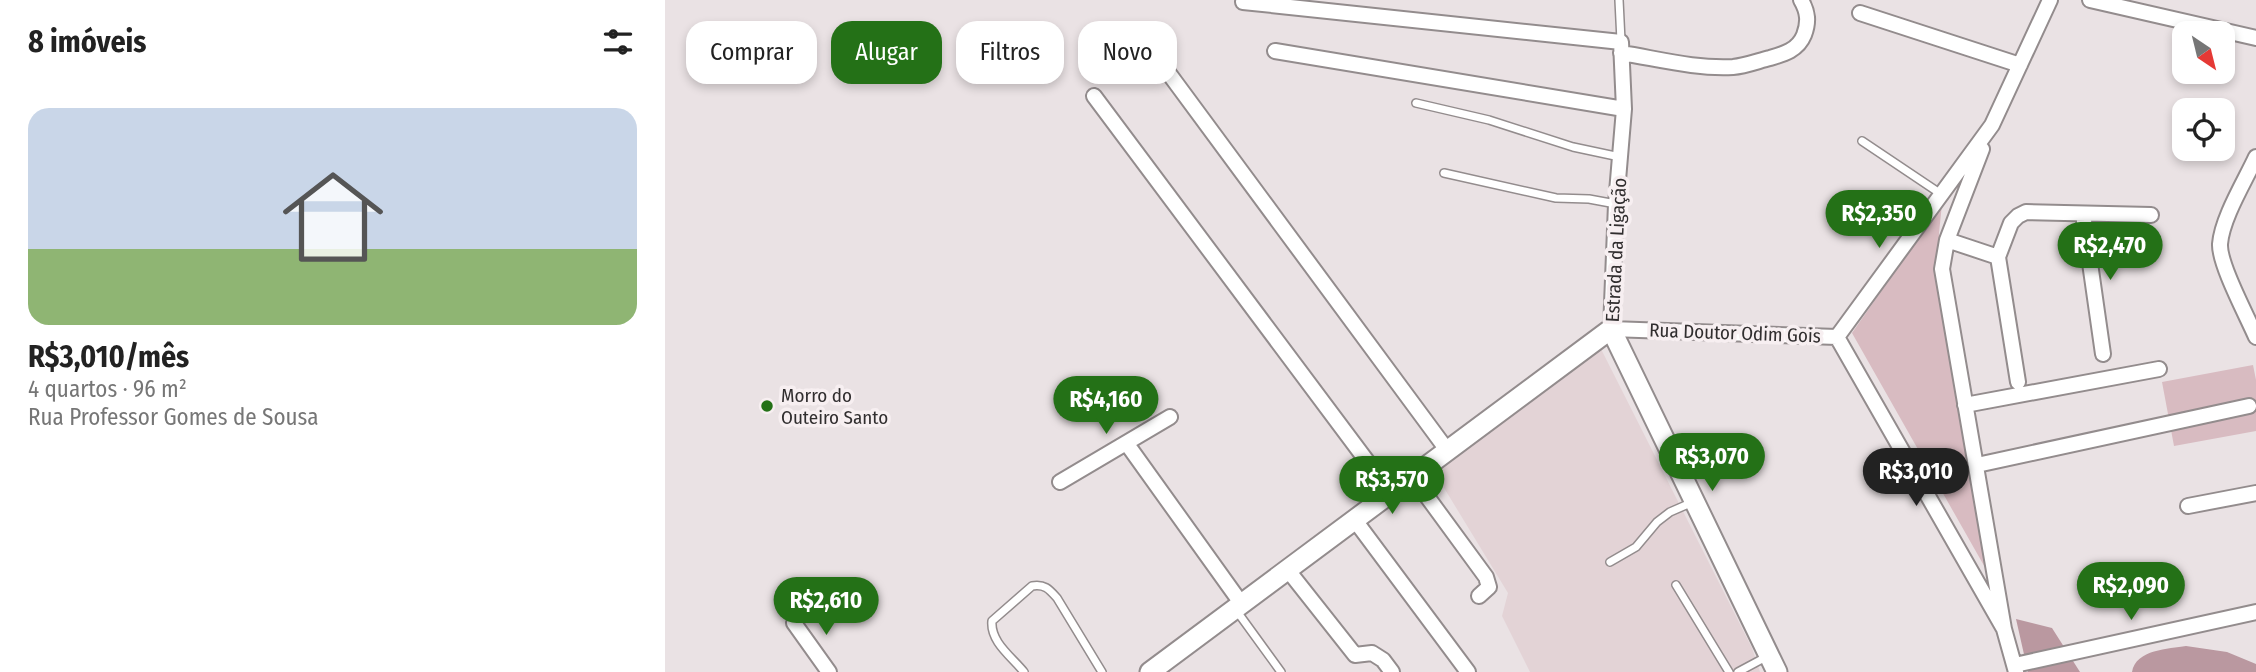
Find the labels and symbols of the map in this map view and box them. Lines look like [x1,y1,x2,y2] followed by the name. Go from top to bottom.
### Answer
[2172,21,2235,84] north arrow
[1601,177,1631,323] street label: Estrada da Ligação
[1814,190,1944,250] pin: R$2,350
[2045,222,2175,282] pin: R$2,470
[1649,319,1821,347] street label: Rua Doutor Odim Gois
[1041,376,1171,436] pin: R$4,160
[781,384,888,429] place label: Morro do Outeiro Santo
[759,398,775,414] marker: Morro do Outeiro Santo
[1647,434,1777,493] pin: R$3,070
[1851,448,1981,508] pin: R$3,010
[1327,456,1457,516] pin: R$3,570
[2066,562,2196,622] pin: R$2,090
[761,578,891,637] pin: R$2,610

